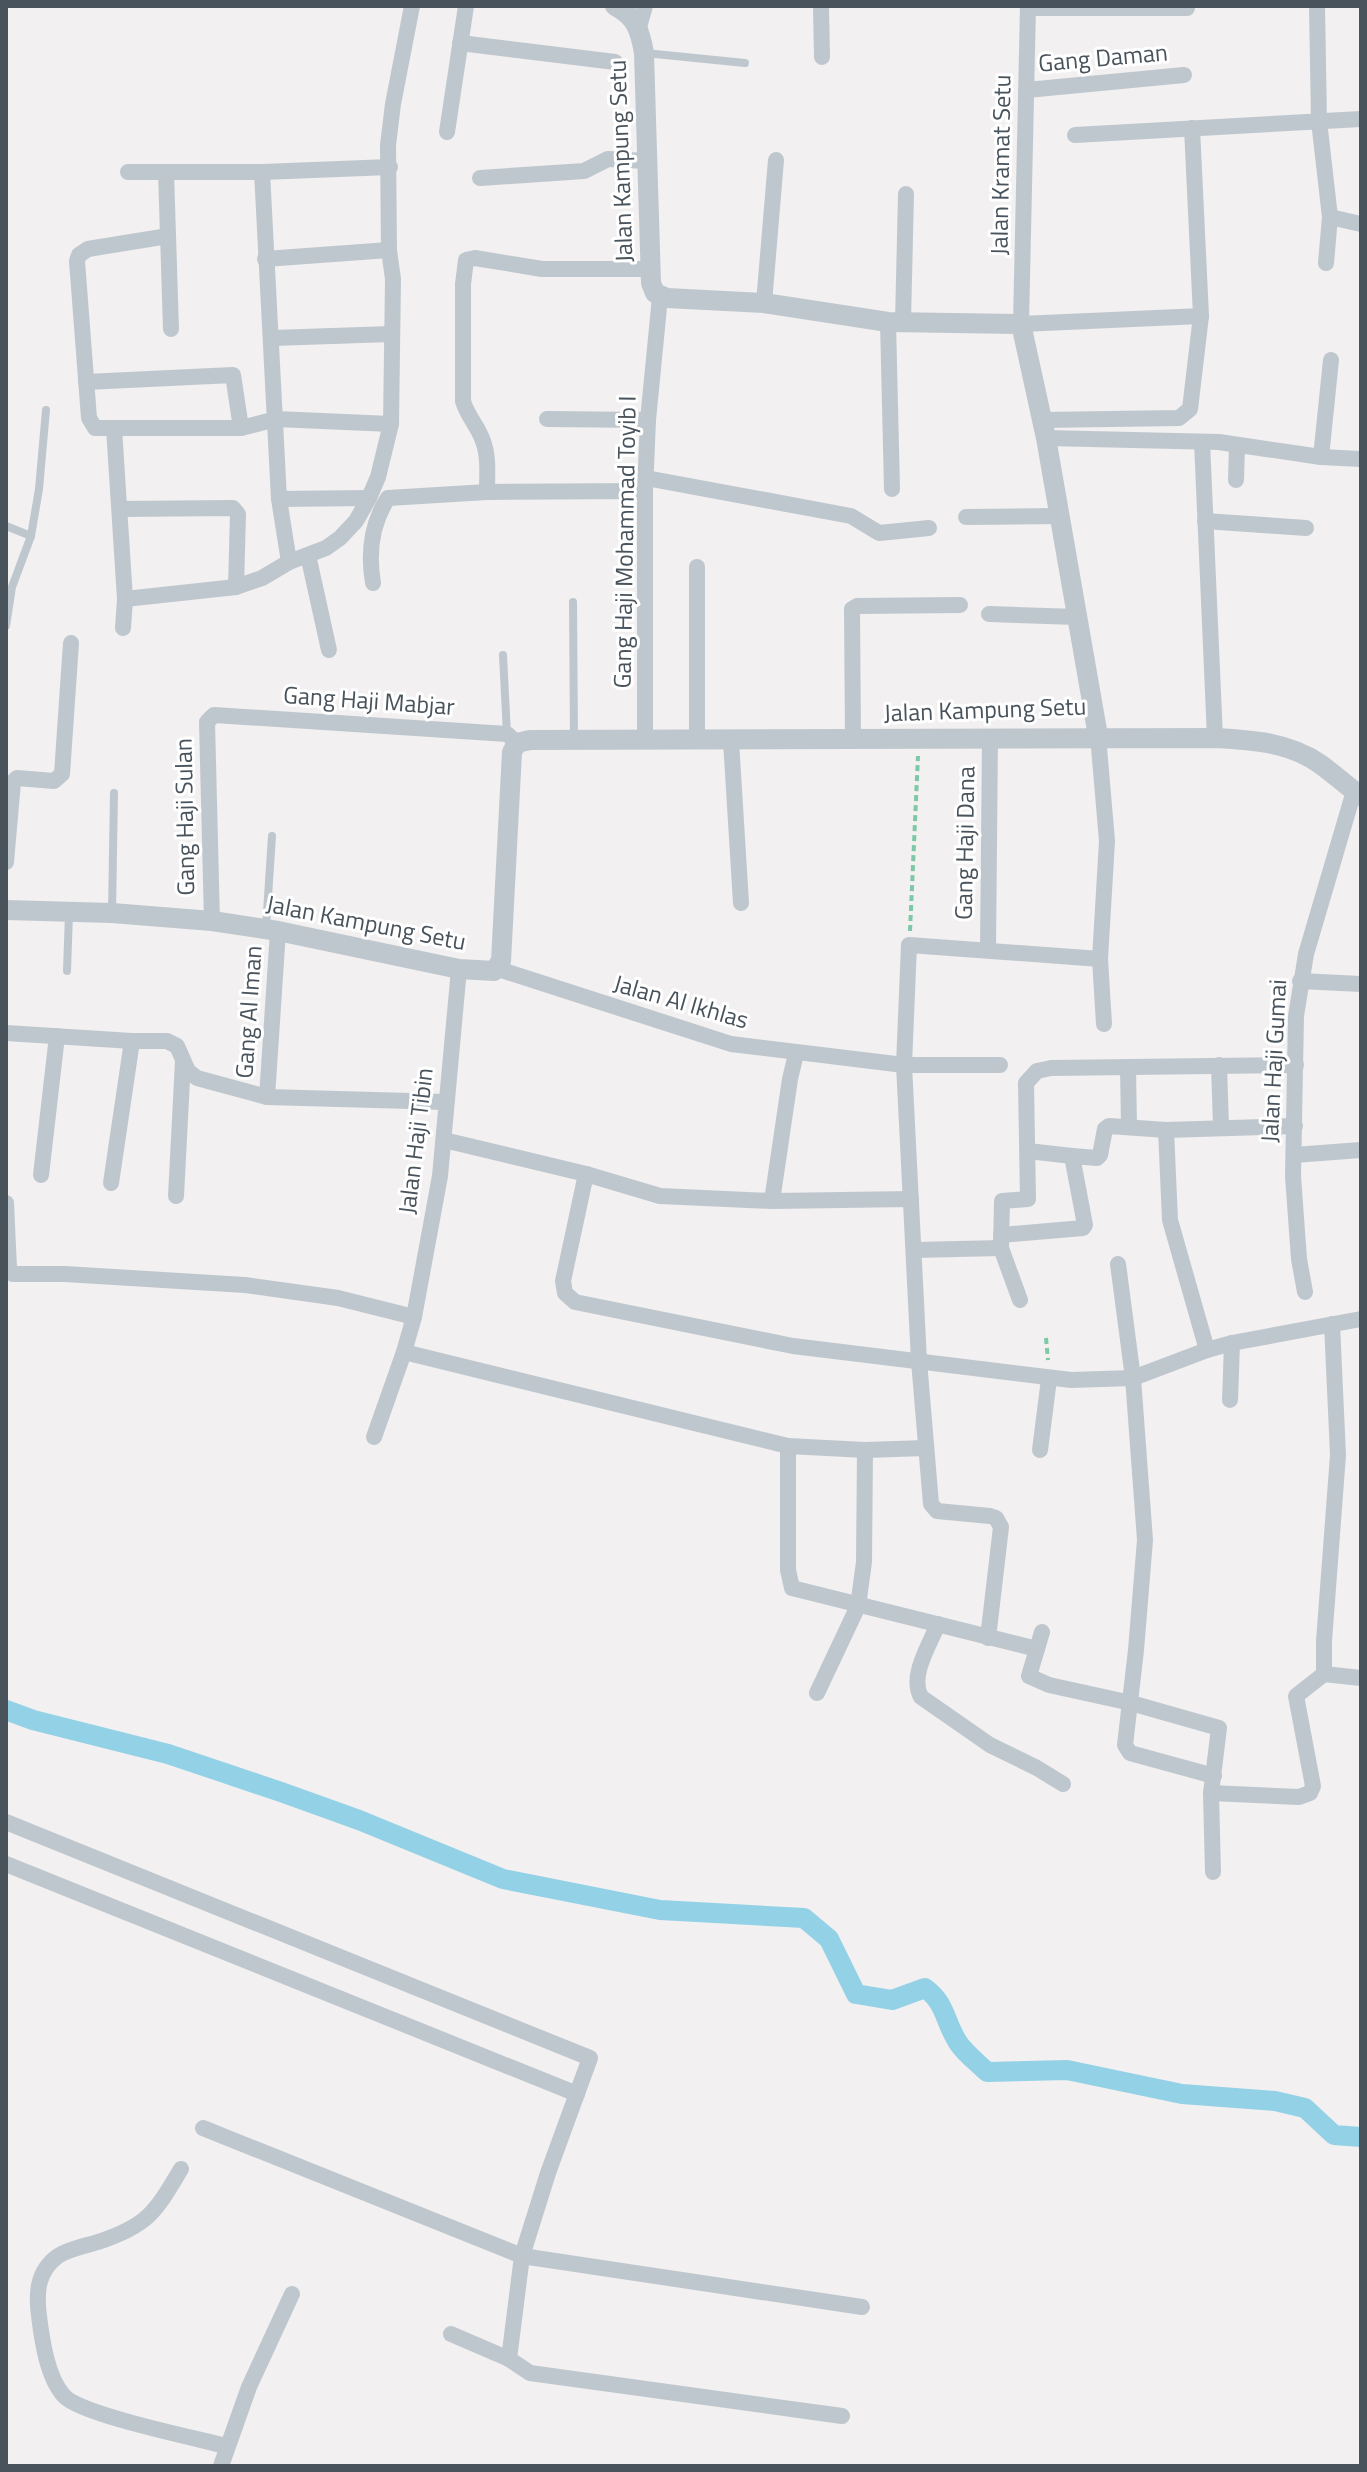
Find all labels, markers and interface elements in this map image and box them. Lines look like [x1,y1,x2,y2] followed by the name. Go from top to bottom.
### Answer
[1037,33,1169,81] street label: Gang Daman
[598,59,642,263] street label: Jalan Kampung Setu
[980,74,1020,256] street label: Jalan Kramat Setu
[603,395,645,689] street label: Gang Haji Mohammad Toyib I
[282,676,456,724] street label: Gang Haji Mabjar
[883,687,1087,731] street label: Jalan Kampung Setu
[165,738,203,896] street label: Gang Haji Sulan
[945,766,983,920] street label: Gang Haji Dana
[263,885,469,959] street label: Jalan Kampung Setu
[225,944,271,1080] street label: Gang Al Iman
[610,965,753,1037] street label: Jalan Al Ikhlas
[1251,978,1295,1144] street label: Jalan Haji Gumai
[388,1066,442,1216] street label: Jalan Haji Tibin

